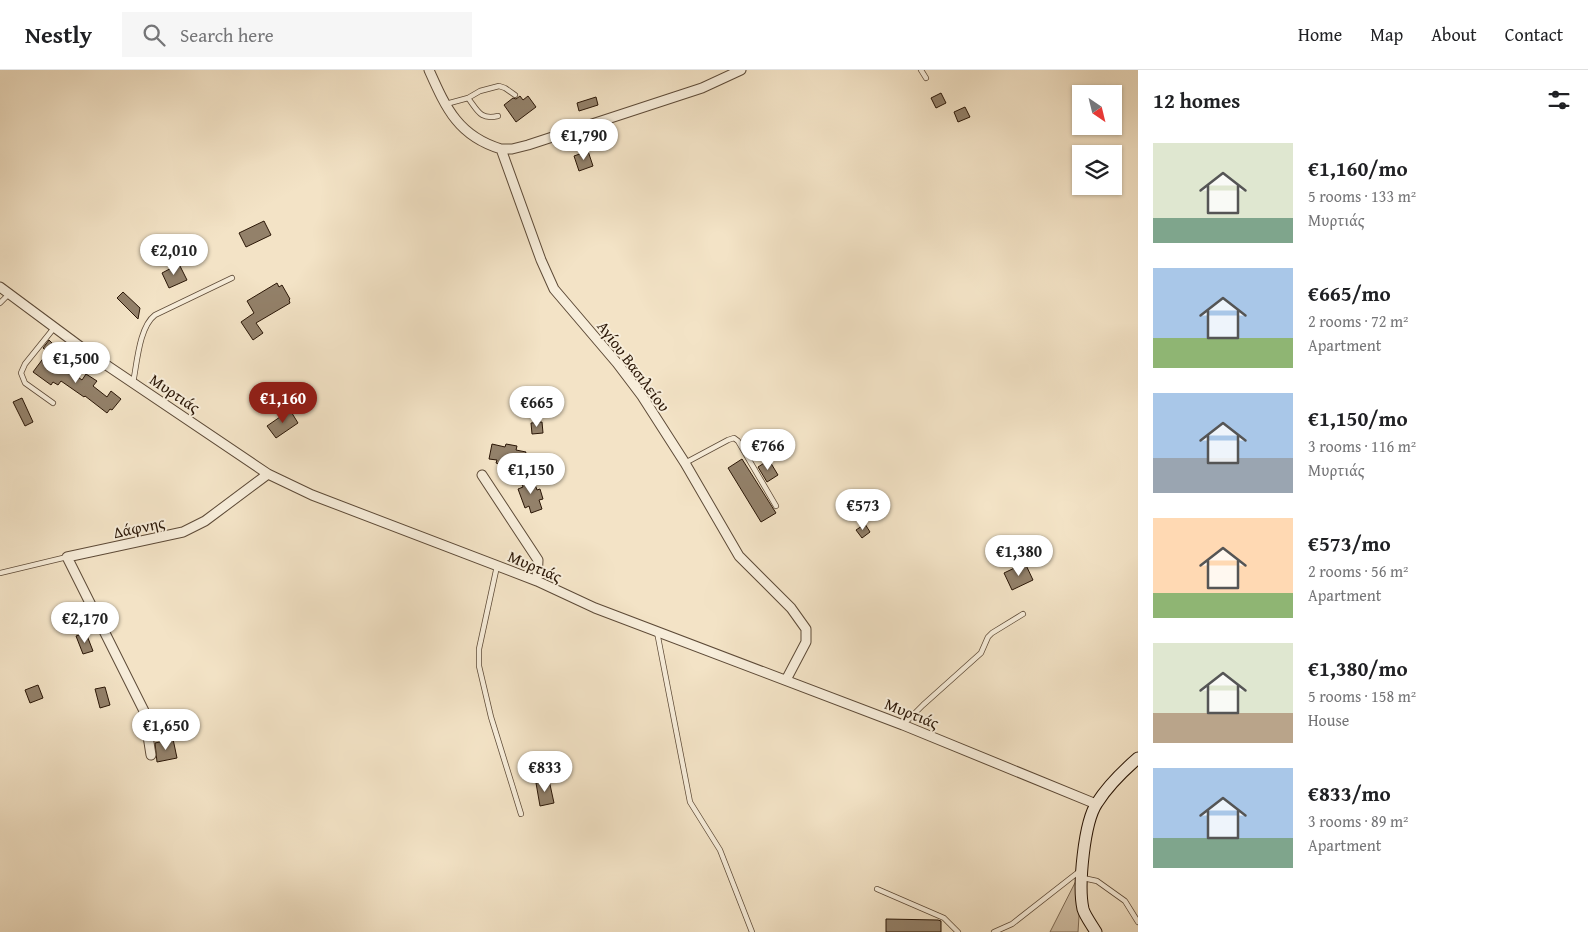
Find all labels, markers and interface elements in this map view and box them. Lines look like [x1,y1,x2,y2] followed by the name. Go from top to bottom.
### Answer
[122,12,472,57] search box
[25,17,92,52] text: Nestly
[140,21,168,49] icon: search
[180,21,274,49] text: Search here
[1298,21,1342,48] text: Home
[1370,21,1403,48] text: Map
[1431,21,1477,48] text: About
[1505,21,1563,48] text: Contact
[1072,85,1122,135] north arrow
[1072,85,1122,195] map controls
[1153,85,1240,116] text: 12 homes
[1545,86,1573,114] icon: filters
[543,118,625,161] pin: €1,790
[561,123,607,147] text: €1,790
[1072,145,1122,195] button: layers
[1308,153,1408,184] text: €1,160/mo
[1193,163,1253,223] icon: home
[1308,184,1416,208] text: 5 rooms · 133 m²
[1308,208,1364,232] text: Μυρτιάς
[133,234,215,276] pin: €2,010
[151,238,197,262] text: €2,010
[1308,278,1391,309] text: €665/mo
[1193,288,1253,348] icon: home
[1308,309,1408,333] text: 2 rooms · 72 m²
[592,315,676,417] street label: Αγίου Βασιλείου
[1308,333,1381,357] text: Apartment
[35,342,117,384] pin: €1,500
[53,346,99,370] text: €1,500
[145,367,205,419] street label: Μυρτιάς
[242,382,324,424] pin: €1,160
[260,386,306,410] text: €1,160
[507,386,567,428] pin: €665
[520,390,554,414] text: €665
[1308,403,1408,434] text: €1,150/mo
[1193,413,1253,473] icon: home
[738,428,798,471] pin: €766
[751,433,785,457] text: €766
[1308,434,1416,458] text: 3 rooms · 116 m²
[490,452,572,495] pin: €1,150
[508,457,554,481] text: €1,150
[1308,458,1364,482] text: Μυρτιάς
[833,488,893,531] pin: €573
[846,493,880,517] text: €573
[111,510,167,544] street label: Δάφνης
[1308,528,1391,559] text: €573/mo
[978,534,1060,577] pin: €1,380
[1193,538,1253,598] icon: home
[996,539,1042,563] text: €1,380
[504,544,566,588] street label: Μυρτιάς
[1308,559,1408,583] text: 2 rooms · 56 m²
[1308,583,1381,607] text: Apartment
[44,602,126,644] pin: €2,170
[62,606,108,630] text: €2,170
[1308,653,1408,684] text: €1,380/mo
[1193,663,1253,723] icon: home
[1308,684,1416,708] text: 5 rooms · 158 m²
[881,691,943,735] street label: Μυρτιάς
[125,708,207,751] pin: €1,650
[1308,708,1349,732] text: House
[143,713,189,737] text: €1,650
[515,750,575,793] pin: €833
[528,755,562,779] text: €833
[1308,778,1391,809] text: €833/mo
[1193,788,1253,848] icon: home
[1308,809,1408,833] text: 3 rooms · 89 m²
[1308,833,1381,857] text: Apartment

